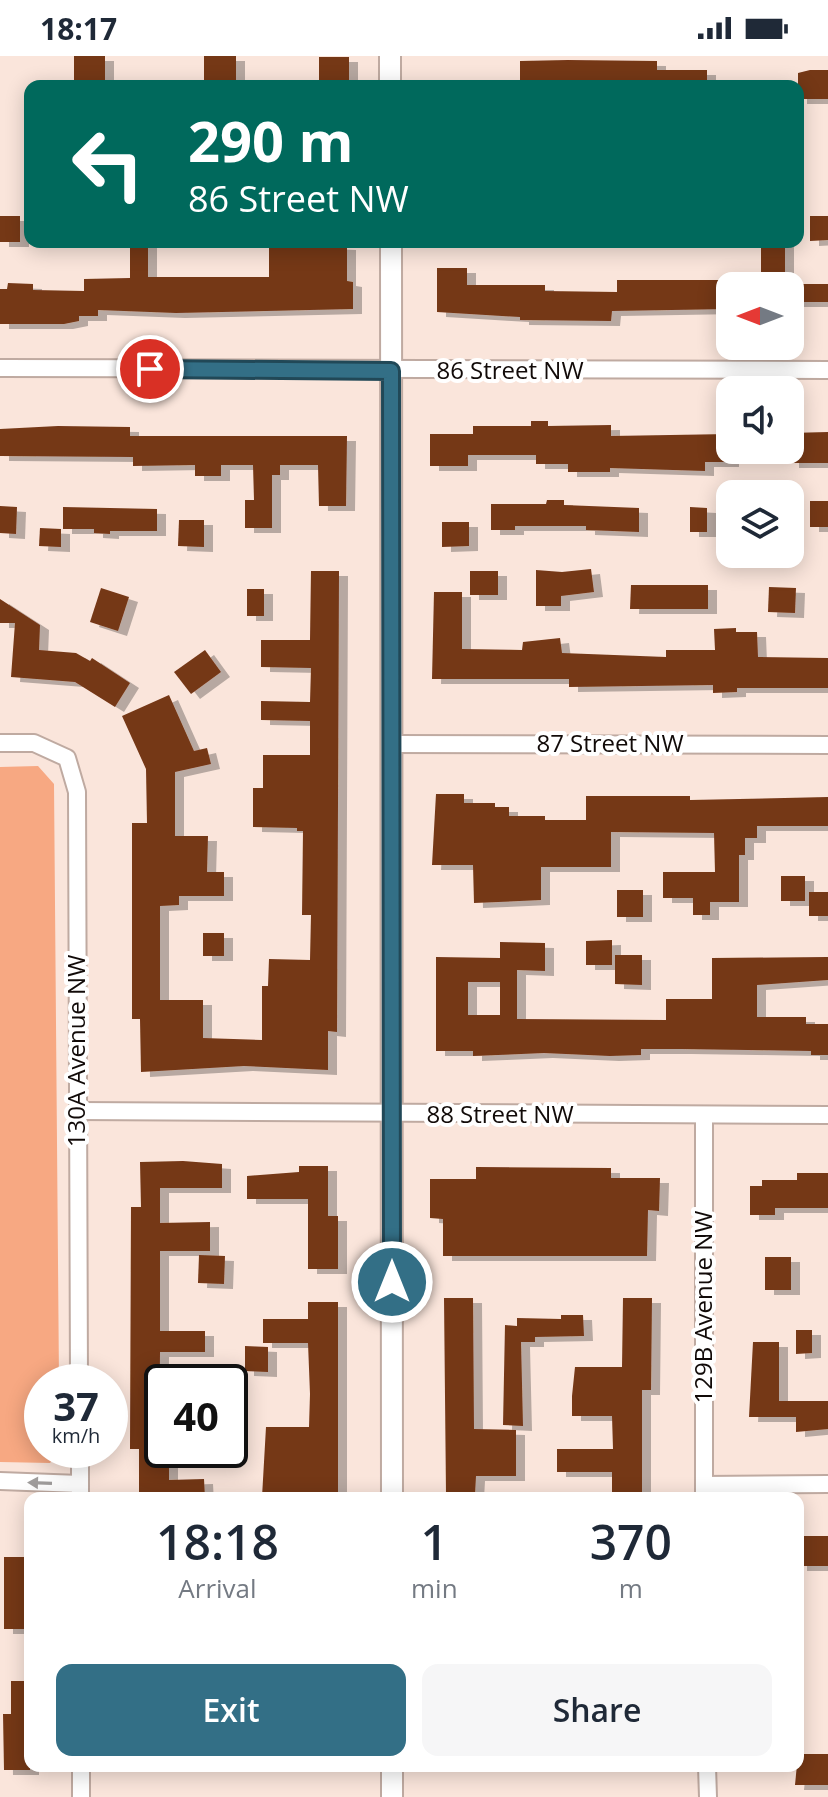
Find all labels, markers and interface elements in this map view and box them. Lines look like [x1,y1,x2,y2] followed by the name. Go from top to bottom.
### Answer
[40,8,117,49] text: 18:17
[188,102,354,178] text: 290 m
[56,112,160,216] icon: left
[188,174,409,223] text: 86 Street NW
[716,272,804,360] north arrow
[716,272,804,568] map controls
[116,335,184,403] pin
[128,347,172,391] icon: arrive
[436,353,584,386] street label: 86 Street NW
[716,376,804,464] button: sound
[716,480,804,568] button: layers
[536,726,684,759] street label: 87 Street NW
[59,955,92,1147] street label: 130A Avenue NW
[426,1097,574,1130] street label: 88 Street NW
[686,1211,719,1403] street label: 129B Avenue NW
[350,1240,434,1324] position arrow
[144,1364,248,1468] speed limit sign: 40
[53,1378,99,1433] text: 37
[52,1422,100,1449] text: km/h
[27,1476,52,1489] one-way arrow
[156,1509,279,1574] text: 18:18
[421,1509,448,1574] text: 1
[590,1509,672,1574] text: 370
[178,1570,257,1606] text: Arrival
[411,1570,458,1606] text: min
[619,1570,643,1606] text: m
[56,1664,406,1756] button: Exit
[422,1664,772,1756] button: Share

